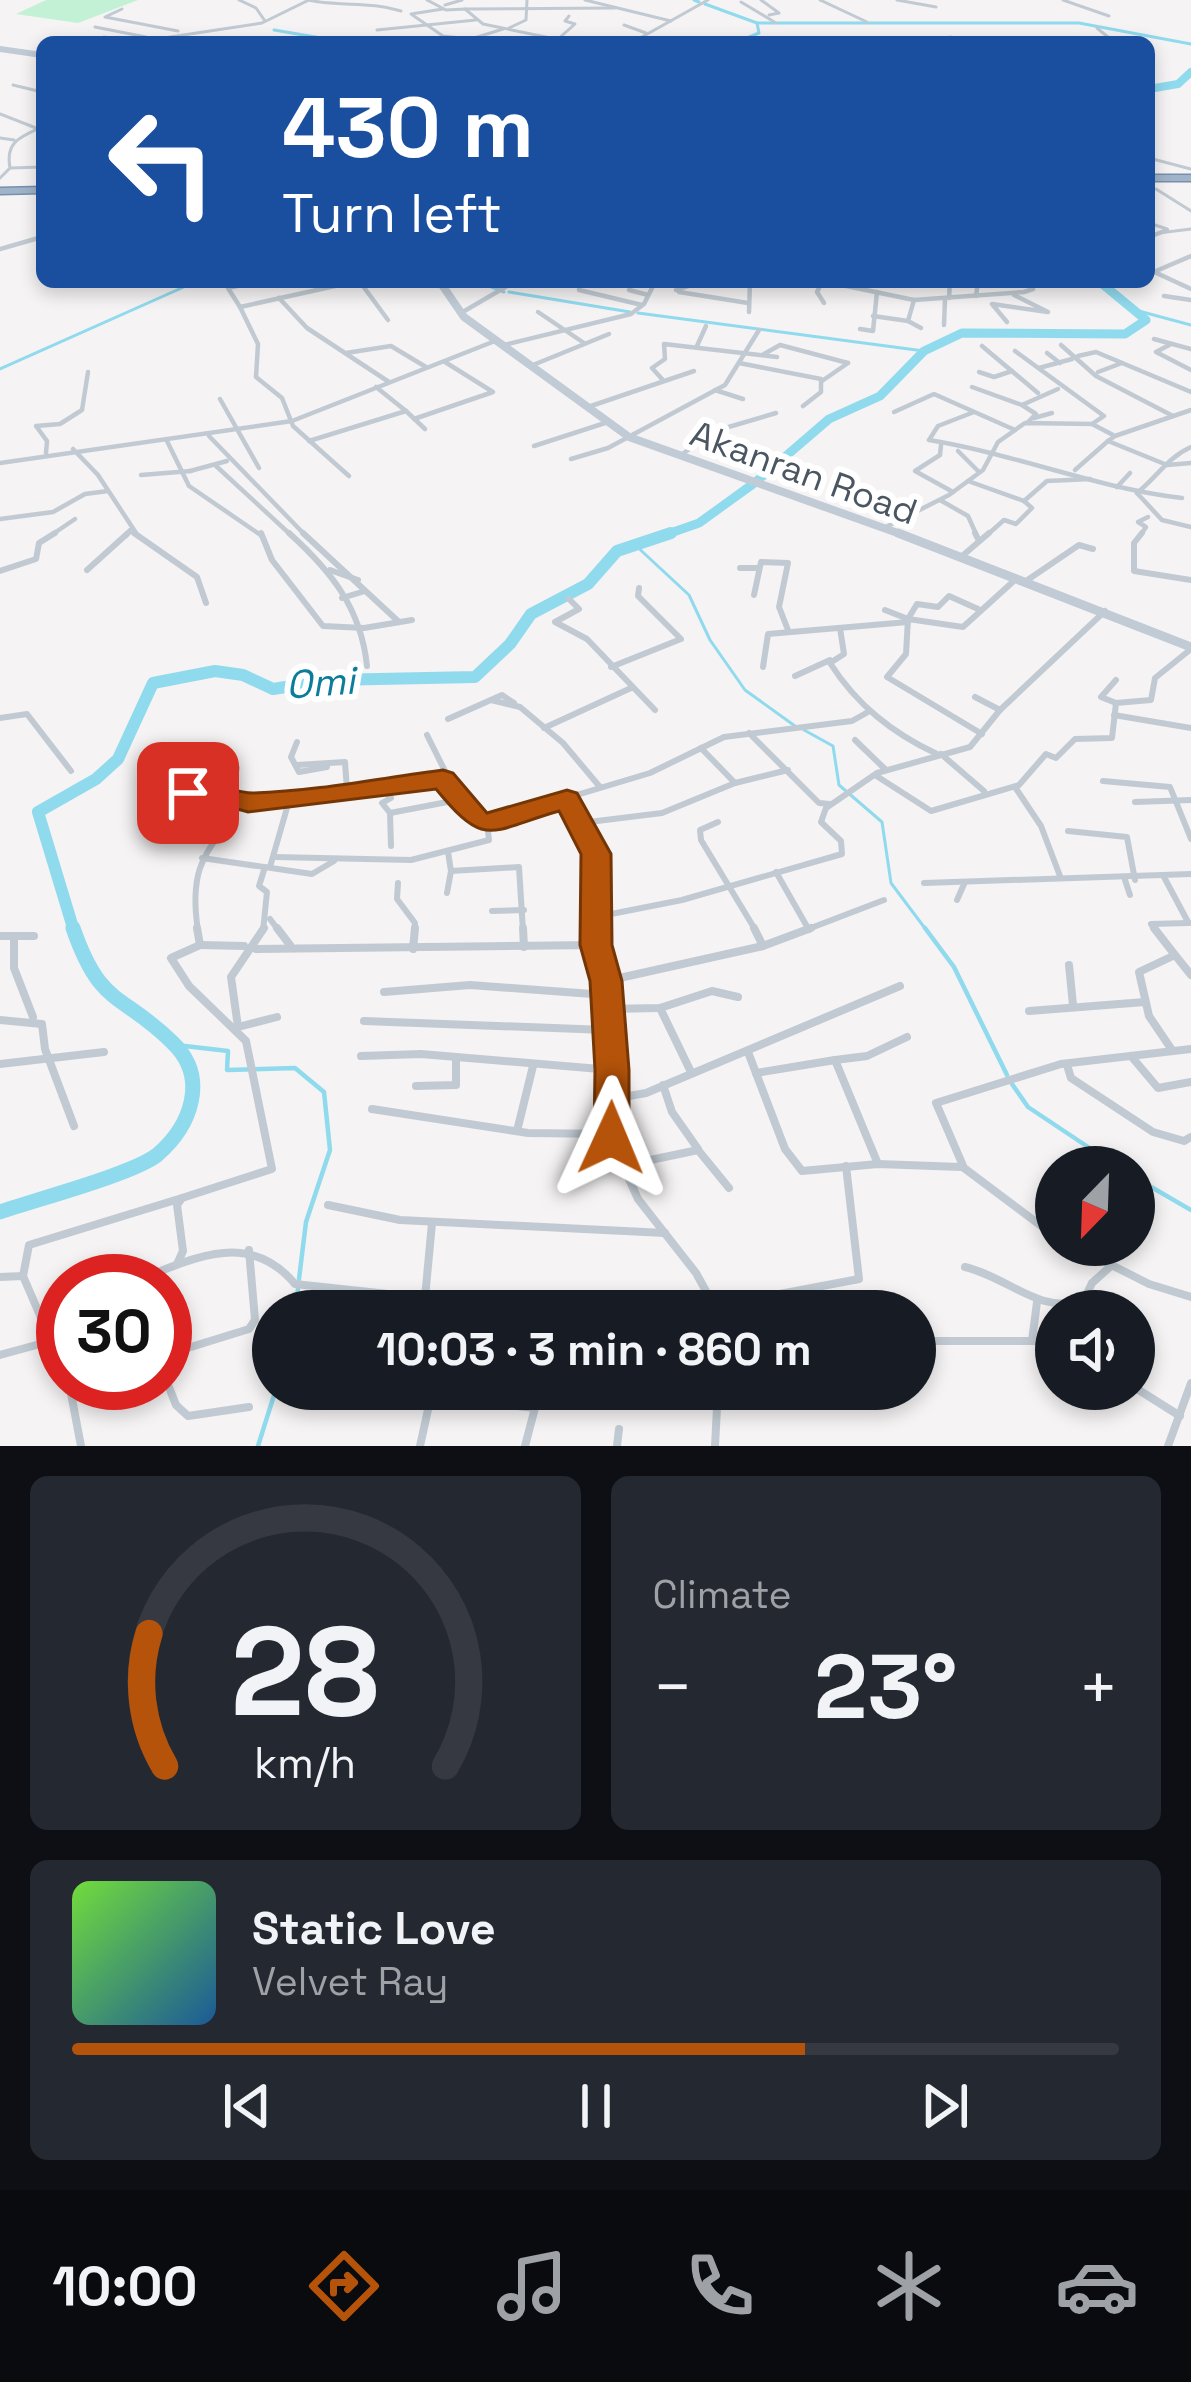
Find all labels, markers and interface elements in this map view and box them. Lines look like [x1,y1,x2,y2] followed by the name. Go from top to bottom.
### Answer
[282,74,534,182] text: 430 m
[84,84,240,240] icon: left
[282,179,502,248] text: Turn left
[684,411,923,535] street label: Akanran Road
[284,655,361,709] water label: Omi
[137,742,239,844] pin
[155,760,221,826] icon: arrive
[548,1075,674,1201] position arrow
[1035,1146,1155,1266] north arrow
[1035,1146,1155,1410] map controls
[36,1254,192,1410] speed limit sign: 30
[1035,1290,1155,1410] button: sound
[376,1321,812,1378] text: 10:03 · 3 min · 860 m
[653,1570,792,1619] text: Climate
[231,1592,380,1751] text: 28
[814,1629,958,1744] text: 23°
[653,1645,693,1729] text: −
[1078,1645,1119,1729] text: +
[254,1736,356,1791] text: km/h
[252,1900,496,1957] text: Static Love
[252,1957,448,2006] text: Velvet Ray
[214,2073,280,2139] icon: previous
[563,2073,629,2139] icon: pause
[912,2073,978,2139] icon: next
[302,2244,386,2328] icon: directions
[490,2244,574,2328] icon: music
[678,2244,762,2328] icon: phone
[867,2244,951,2328] icon: climate
[1055,2244,1139,2328] icon: car
[52,2252,198,2321] text: 10:00

